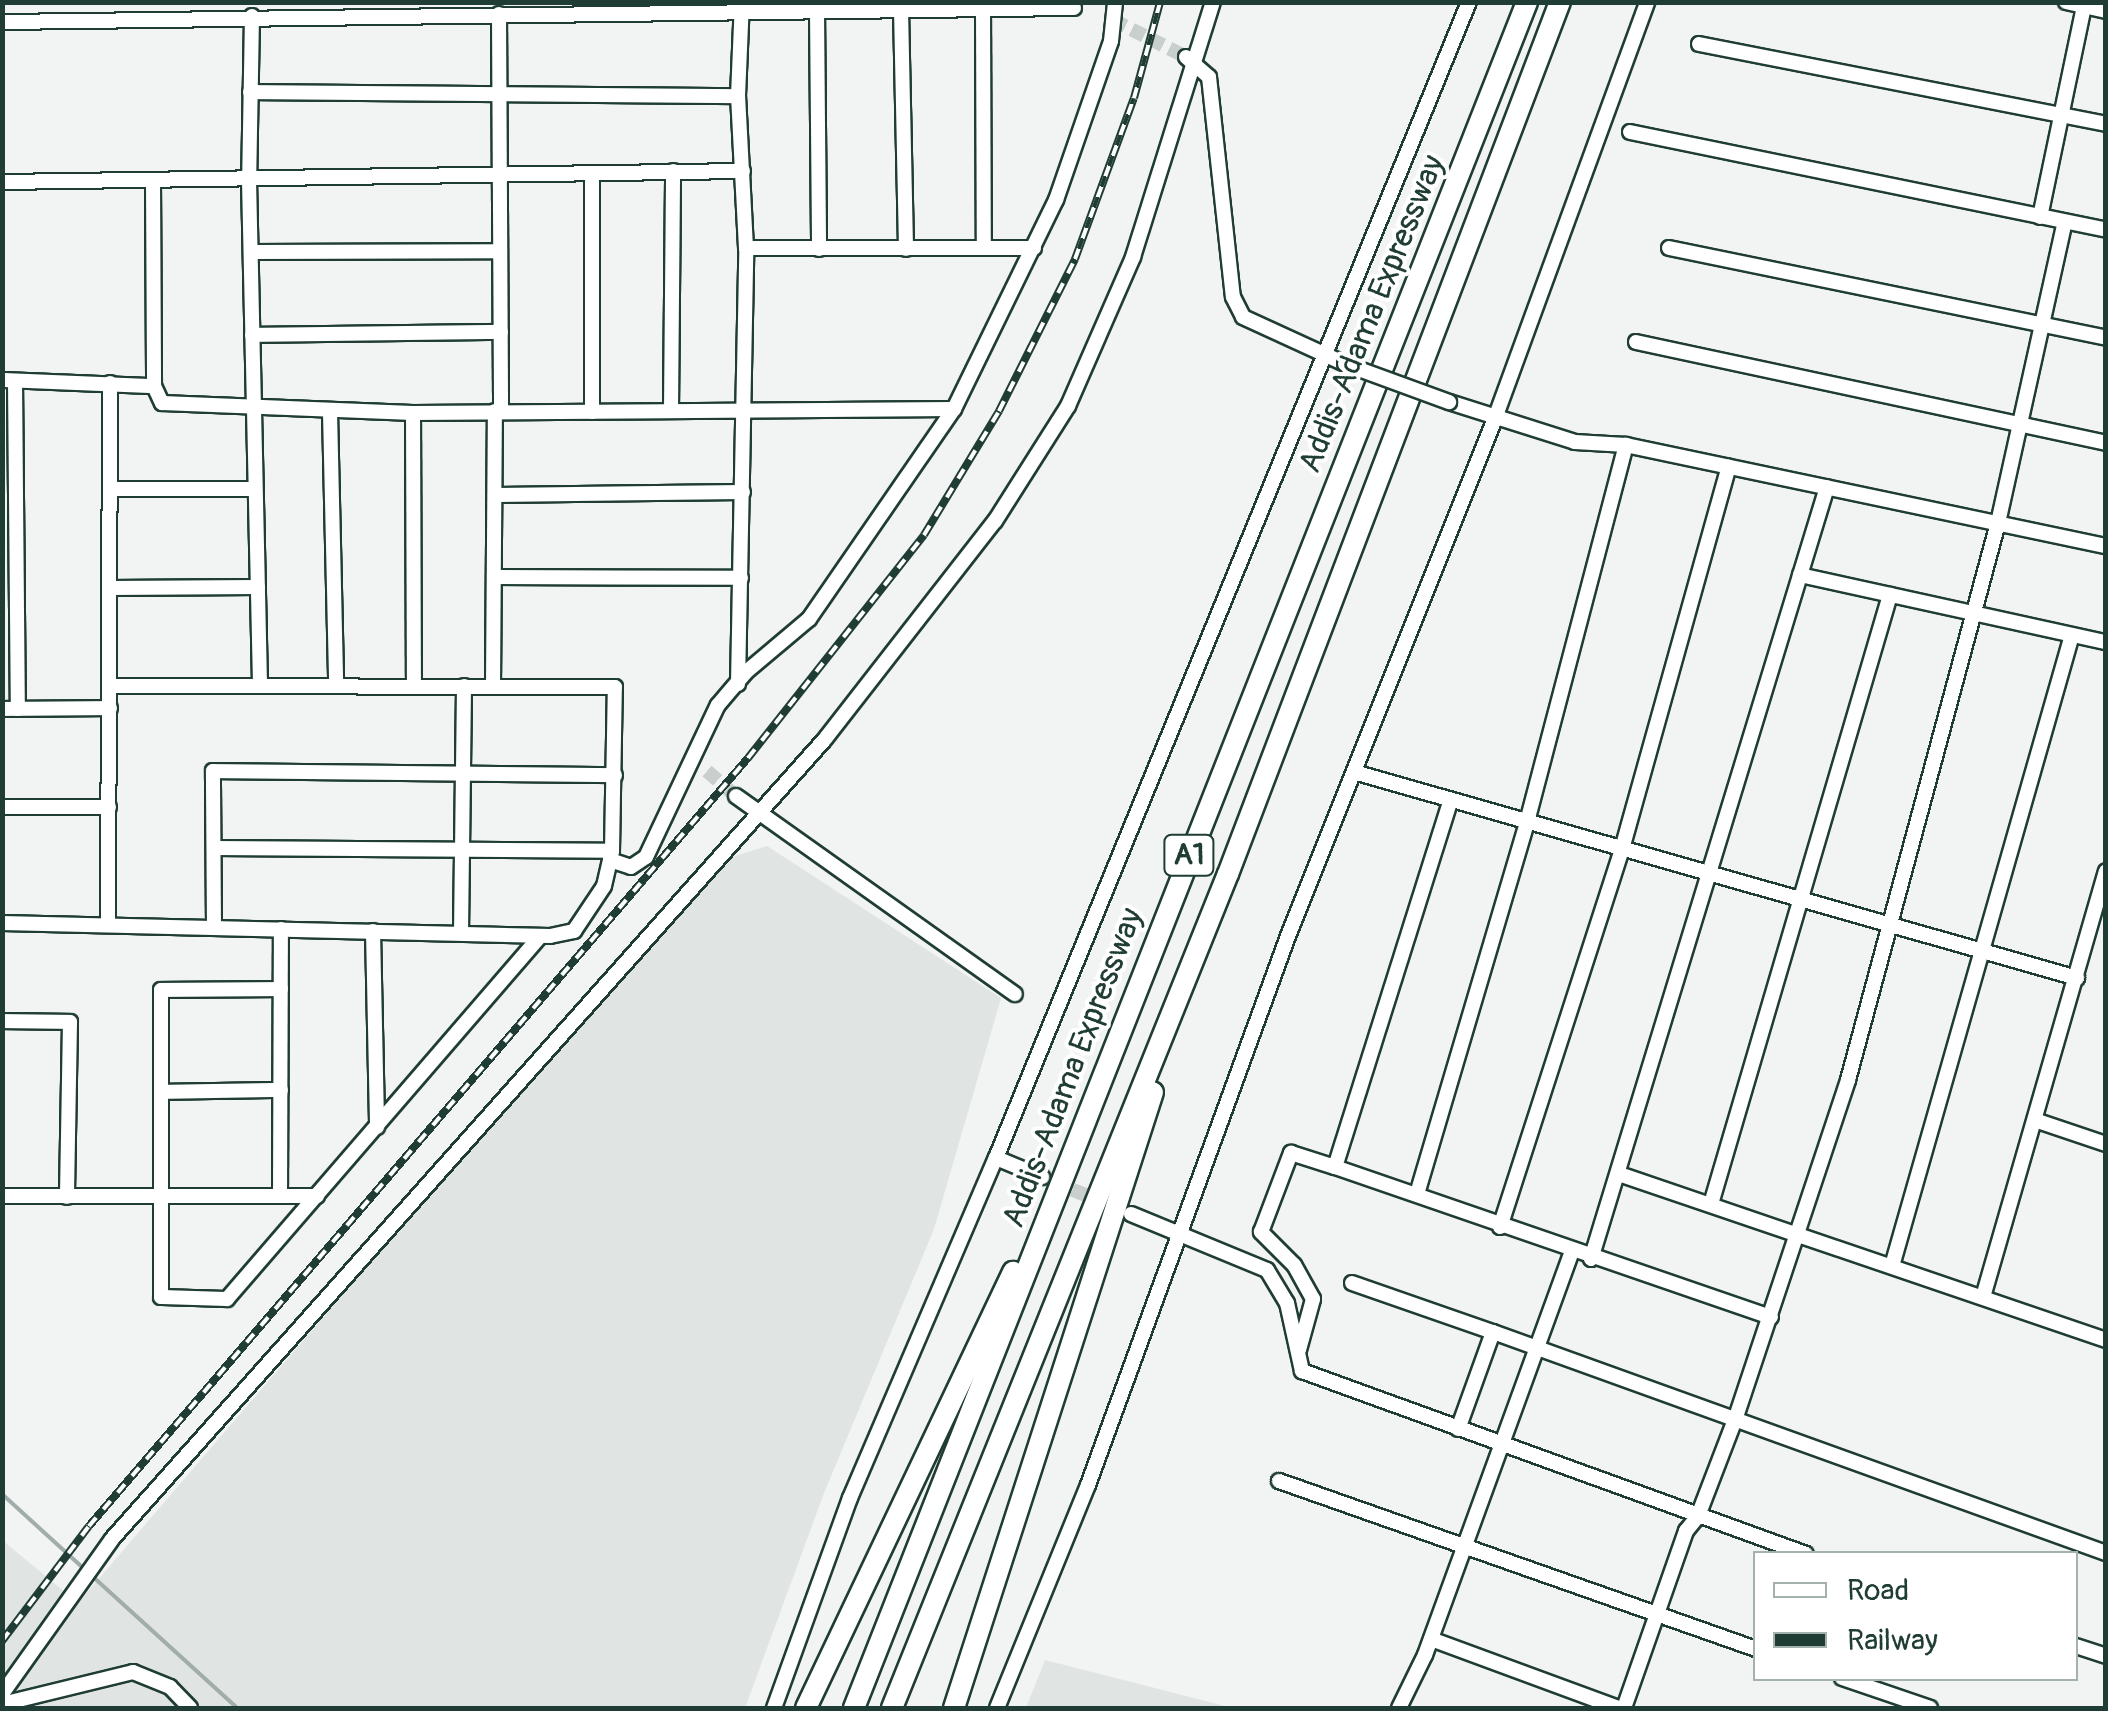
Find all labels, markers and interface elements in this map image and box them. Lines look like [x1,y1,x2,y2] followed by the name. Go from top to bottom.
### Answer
[1291,150,1453,478] street label: Addis-Adama Expressway
[1162,830,1216,880] road number: A1
[994,903,1152,1233] street label: Addis-Adama Expressway
[1753,1551,2078,1681] legend
[1847,1572,1909,1609] text: Road
[1847,1622,1938,1659] text: Railway

